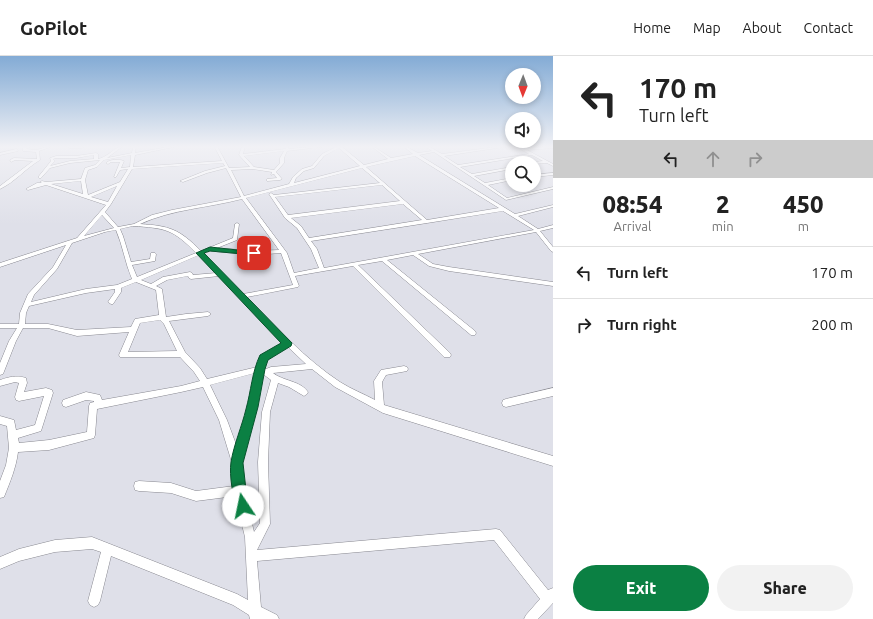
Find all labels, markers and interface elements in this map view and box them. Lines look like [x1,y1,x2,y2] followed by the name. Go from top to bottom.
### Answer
[20,17,87,39] text: GoPilot
[633,20,671,36] text: Home
[693,20,721,36] text: Map
[743,20,782,36] text: About
[804,20,853,36] text: Contact
[505,68,541,104] north arrow
[505,68,541,192] map controls
[573,72,625,124] icon: left
[639,72,717,103] text: 170 m
[639,105,709,125] text: Turn left
[505,112,541,148] button: sound
[660,148,682,170] icon: left
[702,148,724,170] icon: ahead
[744,148,766,170] icon: right
[505,156,541,192] button: search
[602,191,662,218] text: 08:54
[716,191,729,218] text: 2
[783,191,824,218] text: 450
[613,219,651,233] text: Arrival
[712,219,734,233] text: min
[798,219,809,233] text: m
[237,236,271,270] pin
[243,242,265,264] icon: arrive
[573,262,595,284] icon: left
[607,264,668,281] text: Turn left
[811,264,853,281] text: 170 m
[573,314,595,336] icon: right
[607,316,677,333] text: Turn right
[811,316,853,333] text: 200 m
[222,485,264,527] position arrow
[573,565,709,611] button: Exit
[717,565,853,611] button: Share

